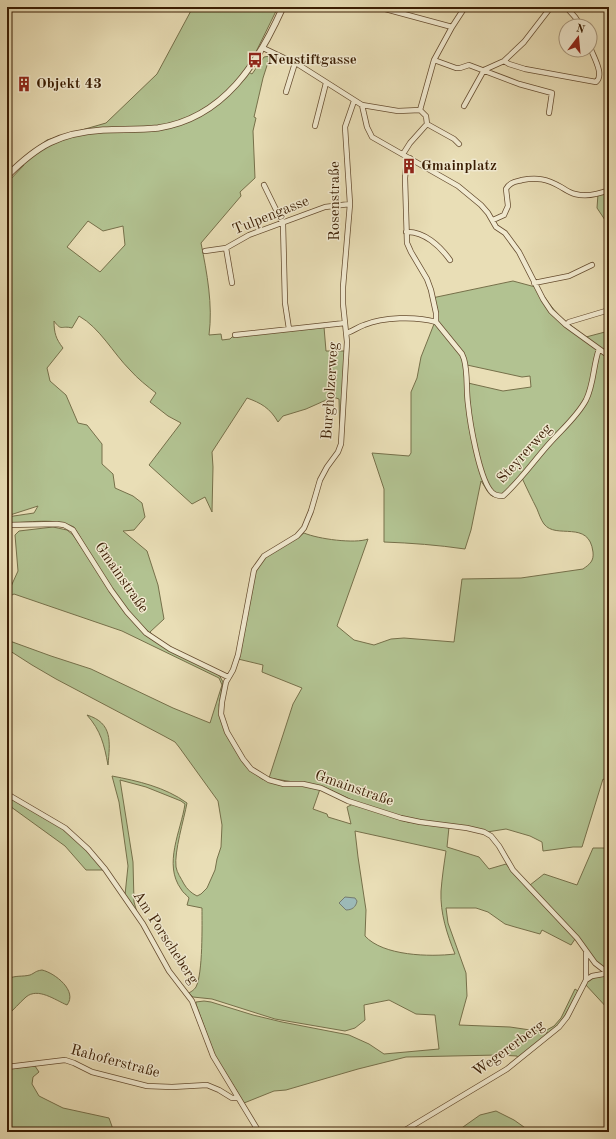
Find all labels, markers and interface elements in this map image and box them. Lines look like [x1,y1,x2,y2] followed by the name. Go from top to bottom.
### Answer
[558,18,598,58] north arrow
[575,23,586,36] text: N
[246,51,264,69] bus stop icon: Neustiftgasse
[267,53,357,68] place label: Neustiftgasse
[15,75,33,93] building icon: Objekt 43
[36,77,102,92] place label: Objekt 43
[400,157,418,175] building icon: Gmainplatz
[421,159,497,174] place label: Gmainplatz
[328,161,343,241] street label: Rosenstraße
[231,194,311,238] street label: Tulpengasse
[320,342,342,440] street label: Burgholzerweg
[494,421,556,487] street label: Steyrerweg
[91,540,151,616] street label: Gmainstraße
[313,768,395,810] street label: Gmainstraße
[129,889,201,987] street label: Am Porscheberg
[470,1018,548,1080] street label: Wegererberg
[69,1043,161,1081] street label: Rahoferstraße

